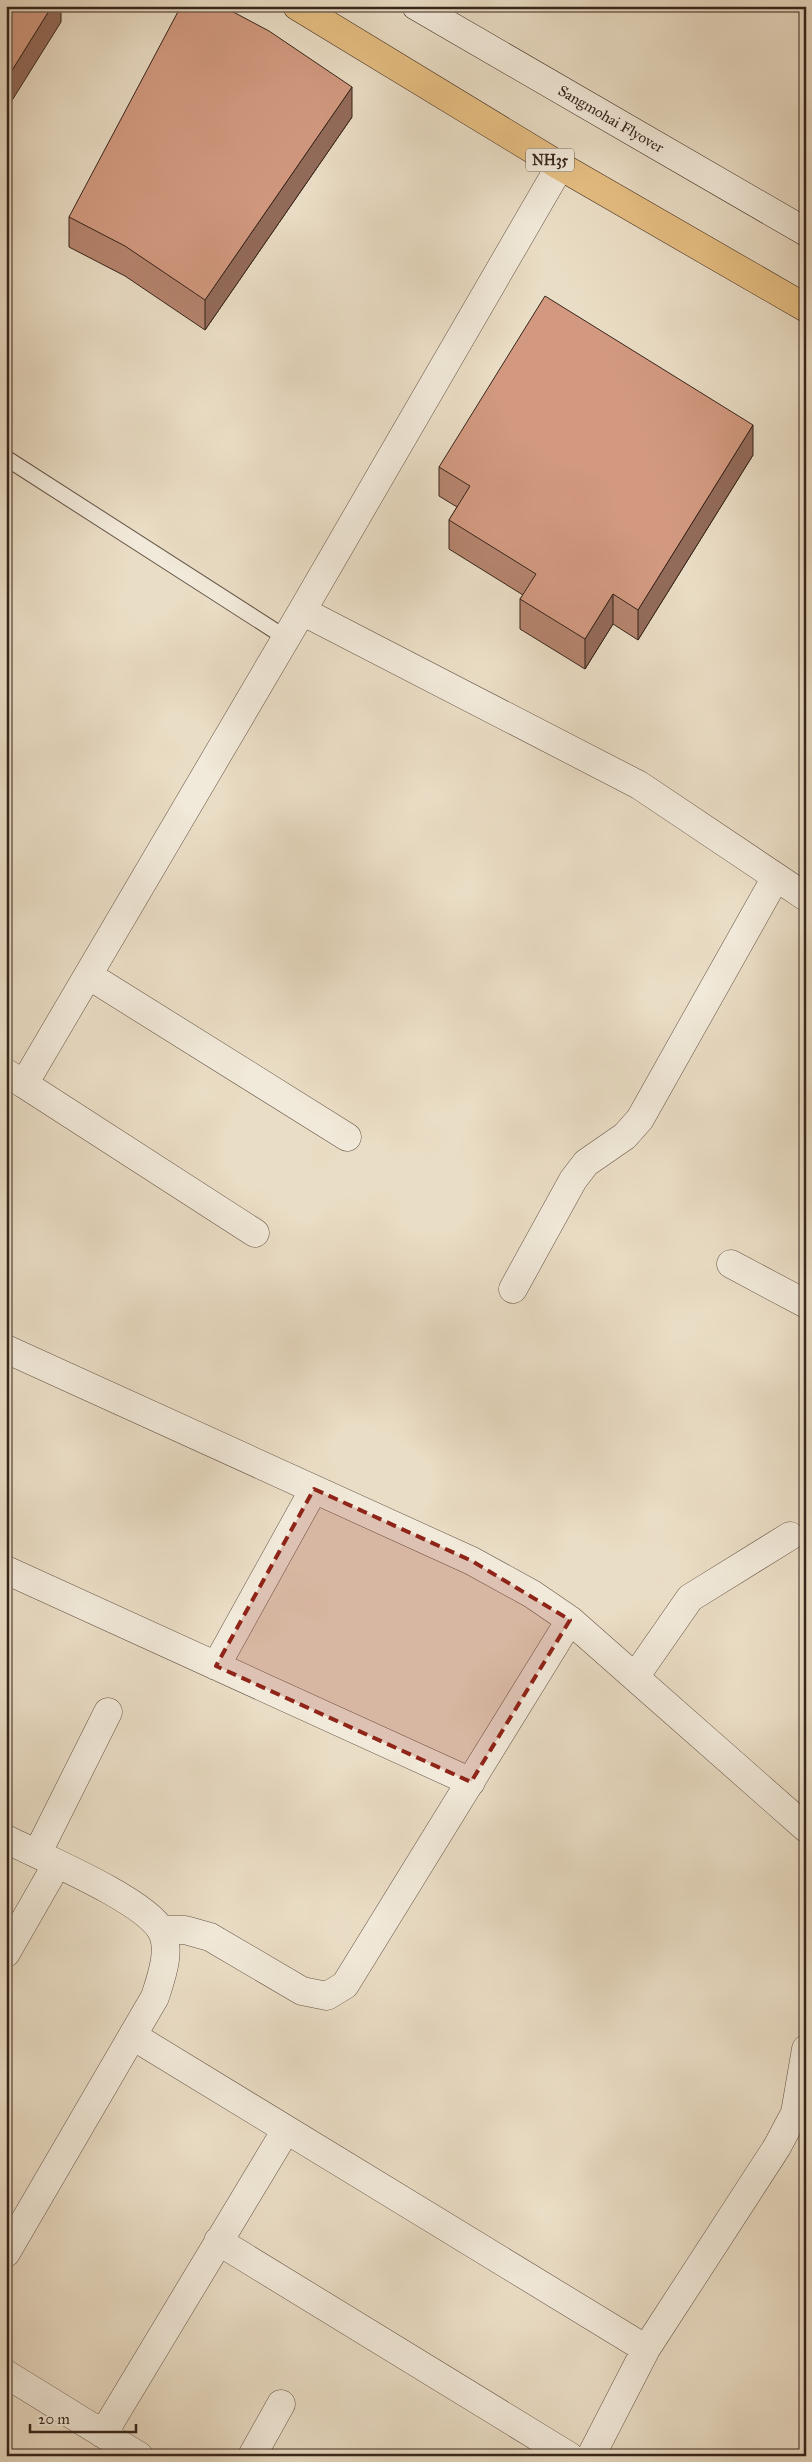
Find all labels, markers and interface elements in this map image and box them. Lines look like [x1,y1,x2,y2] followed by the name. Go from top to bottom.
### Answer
[555,81,667,157] street label: Sangmohai Flyover
[526,148,574,172] road number: NH35
[30,2402,136,2434] scale bar
[38,2410,70,2428] text: 20 m

